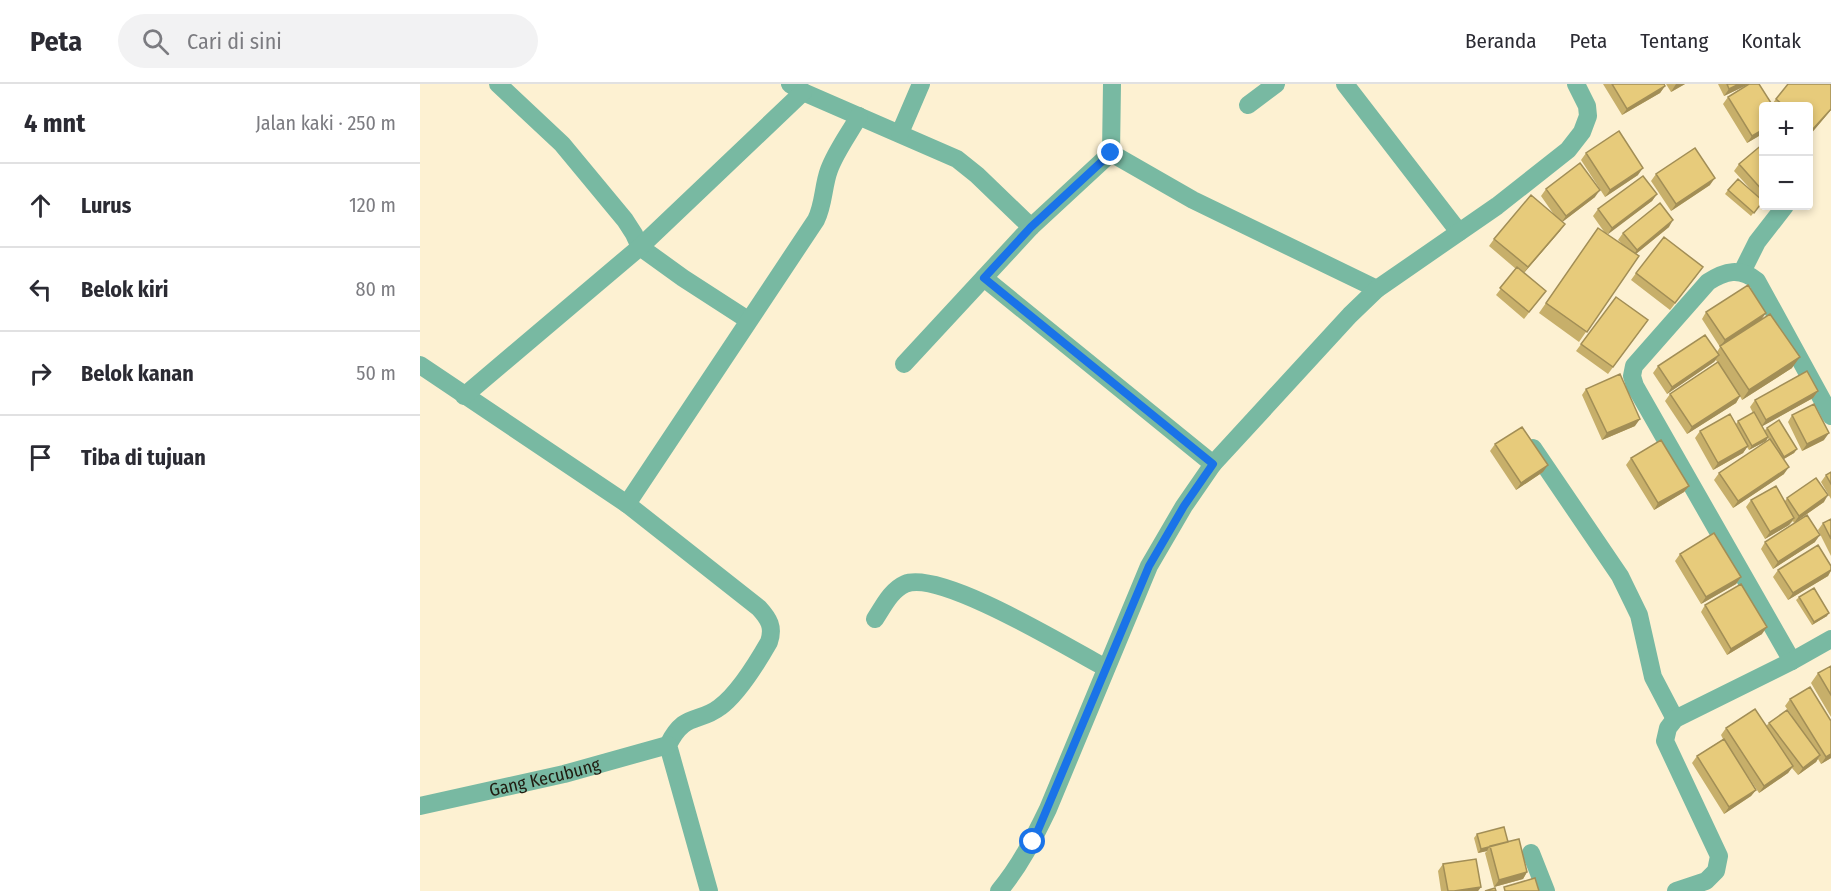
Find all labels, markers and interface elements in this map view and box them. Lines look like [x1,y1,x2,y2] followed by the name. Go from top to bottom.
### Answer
[118,14,538,68] search box
[30,25,82,58] text: Peta
[139,25,172,58] icon: search
[187,28,282,55] text: Cari di sini
[1465,28,1537,54] text: Beranda
[1570,28,1607,54] text: Peta
[1640,28,1708,54] text: Tentang
[1741,28,1801,54] text: Kontak
[1759,102,1813,210] map controls
[1759,102,1813,156] button: +
[24,108,85,139] text: 4 mnt
[255,111,396,135] text: Jalan kaki · 250 m
[1097,139,1123,165] route end
[1759,156,1813,210] button: −
[24,189,57,222] icon: ahead
[81,192,131,219] text: Lurus
[349,193,396,217] text: 120 m
[24,273,57,306] icon: left
[81,276,169,303] text: Belok kiri
[356,277,396,301] text: 80 m
[24,357,57,390] icon: right
[81,360,194,387] text: Belok kanan
[356,361,396,385] text: 50 m
[24,441,57,474] icon: arrive
[81,444,206,471] text: Tiba di tujuan
[487,753,603,801] street label: Gang Kecubung
[1019,828,1045,854] route start

